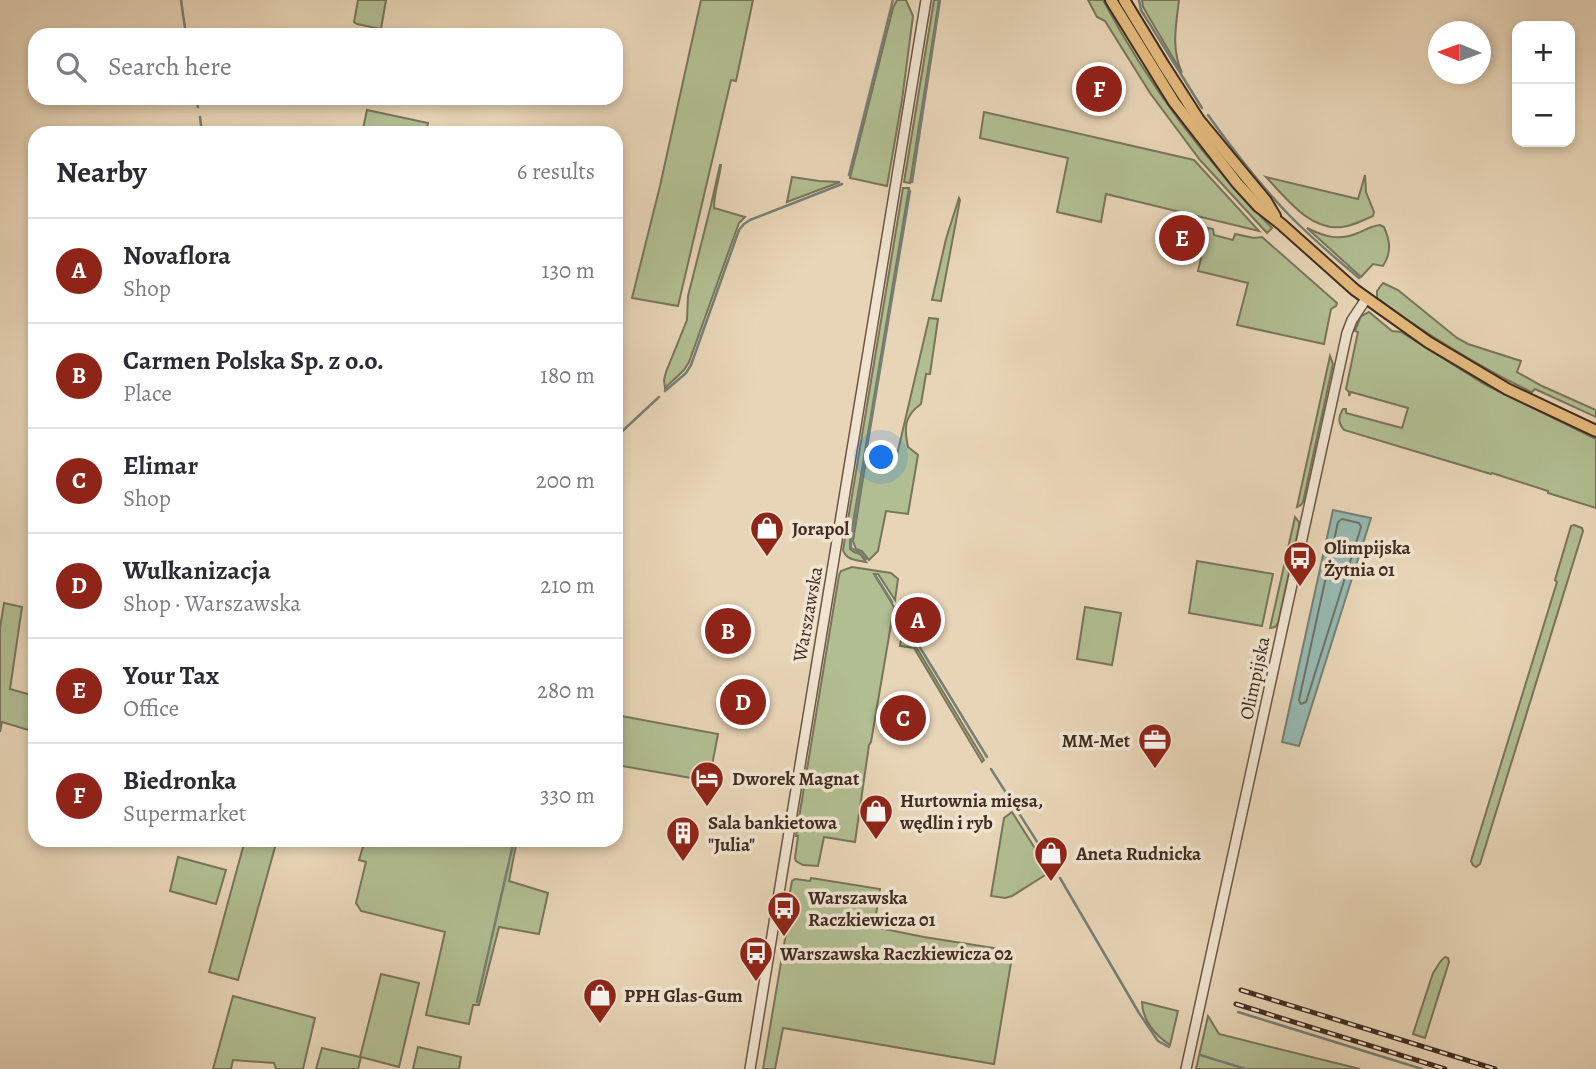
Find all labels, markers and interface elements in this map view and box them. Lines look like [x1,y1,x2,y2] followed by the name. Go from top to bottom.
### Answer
[1428,21,1491,84] north arrow
[1512,21,1575,147] map controls
[1512,21,1575,84] button: +
[28,28,623,105] search box
[52,48,90,86] icon: search
[108,49,232,84] text: Search here
[1076,63,1122,115] pin: F
[1512,84,1575,147] button: −
[56,152,147,192] text: Nearby
[517,156,595,187] text: 6 results
[1159,212,1205,264] pin: E
[123,238,231,273] text: Novaflora
[72,255,86,286] text: A
[542,255,595,286] text: 130 m
[123,273,171,304] text: Shop
[123,343,384,378] text: Carmen Polska Sp. z o.o.
[72,360,86,391] text: B
[540,360,595,391] text: 180 m
[123,378,172,409] text: Place
[864,440,898,474] your location
[123,448,198,483] text: Elimar
[72,465,86,496] text: C
[536,465,595,496] text: 200 m
[123,483,171,514] text: Shop
[748,509,786,558] shop icon: Jorapol
[792,516,849,542] place label: Jorapol
[1324,535,1412,583] place label: Olimpijska Żytnia 01
[1281,539,1319,588] bus stop icon: Olimpijska Żytnia 01
[123,553,271,588] text: Wulkanizacja
[787,564,829,665] street label: Warszawska
[71,570,87,601] text: D
[540,570,595,601] text: 210 m
[123,588,301,619] text: Shop · Warszawska
[895,594,941,646] pin: A
[705,605,751,657] pin: B
[1233,634,1277,722] street label: Olimpijska
[123,658,219,693] text: Your Tax
[72,675,86,706] text: E
[537,675,595,706] text: 280 m
[720,676,766,728] pin: D
[880,692,926,744] pin: C
[123,693,179,724] text: Office
[1136,721,1174,770] office icon: MM-Met
[1062,728,1131,754] place label: MM-Met
[688,759,726,808] hotel icon: Dworek Magnat
[123,763,237,798] text: Biedronka
[732,766,860,792] place label: Dworek Magnat
[73,780,85,811] text: F
[540,780,595,811] text: 330 m
[899,788,1043,836] place label: Hurtownia mięsa, wędlin i ryb
[857,792,895,841] shop icon: Hurtownia mięsa, wędlin i ryb
[123,798,246,829] text: Supermarket
[708,810,838,858] place label: Sala bankietowa "Julia"
[664,814,702,863] building icon: Sala bankietowa "Julia"
[1032,834,1070,883] shop icon: Aneta Rudnicka
[1075,841,1202,867] place label: Aneta Rudnicka
[807,885,936,933] place label: Warszawska Raczkiewicza 01
[765,889,803,938] bus stop icon: Warszawska Raczkiewicza 01
[737,934,775,983] bus stop icon: Warszawska Raczkiewicza 02
[779,941,1013,967] place label: Warszawska Raczkiewicza 02
[581,976,619,1025] shop icon: PPH Glas-Gum
[624,983,743,1009] place label: PPH Glas-Gum

